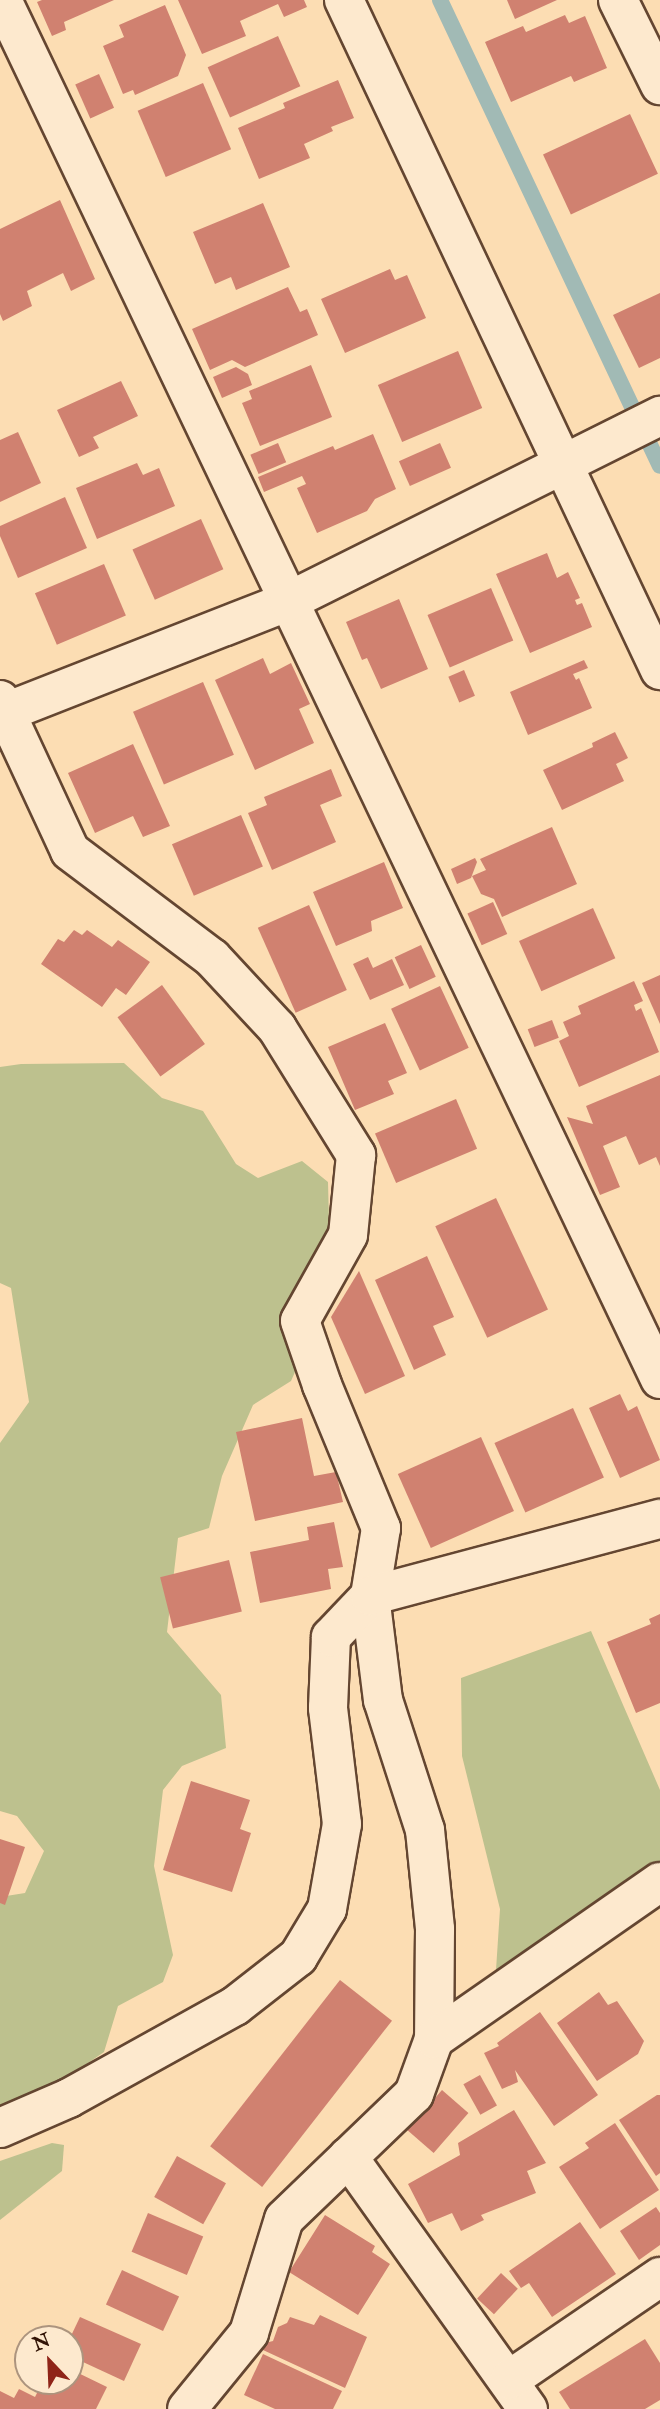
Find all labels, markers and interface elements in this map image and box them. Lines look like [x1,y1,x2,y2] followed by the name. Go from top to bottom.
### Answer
[14,2325,84,2395] north arrow
[29,2328,54,2357] text: N

